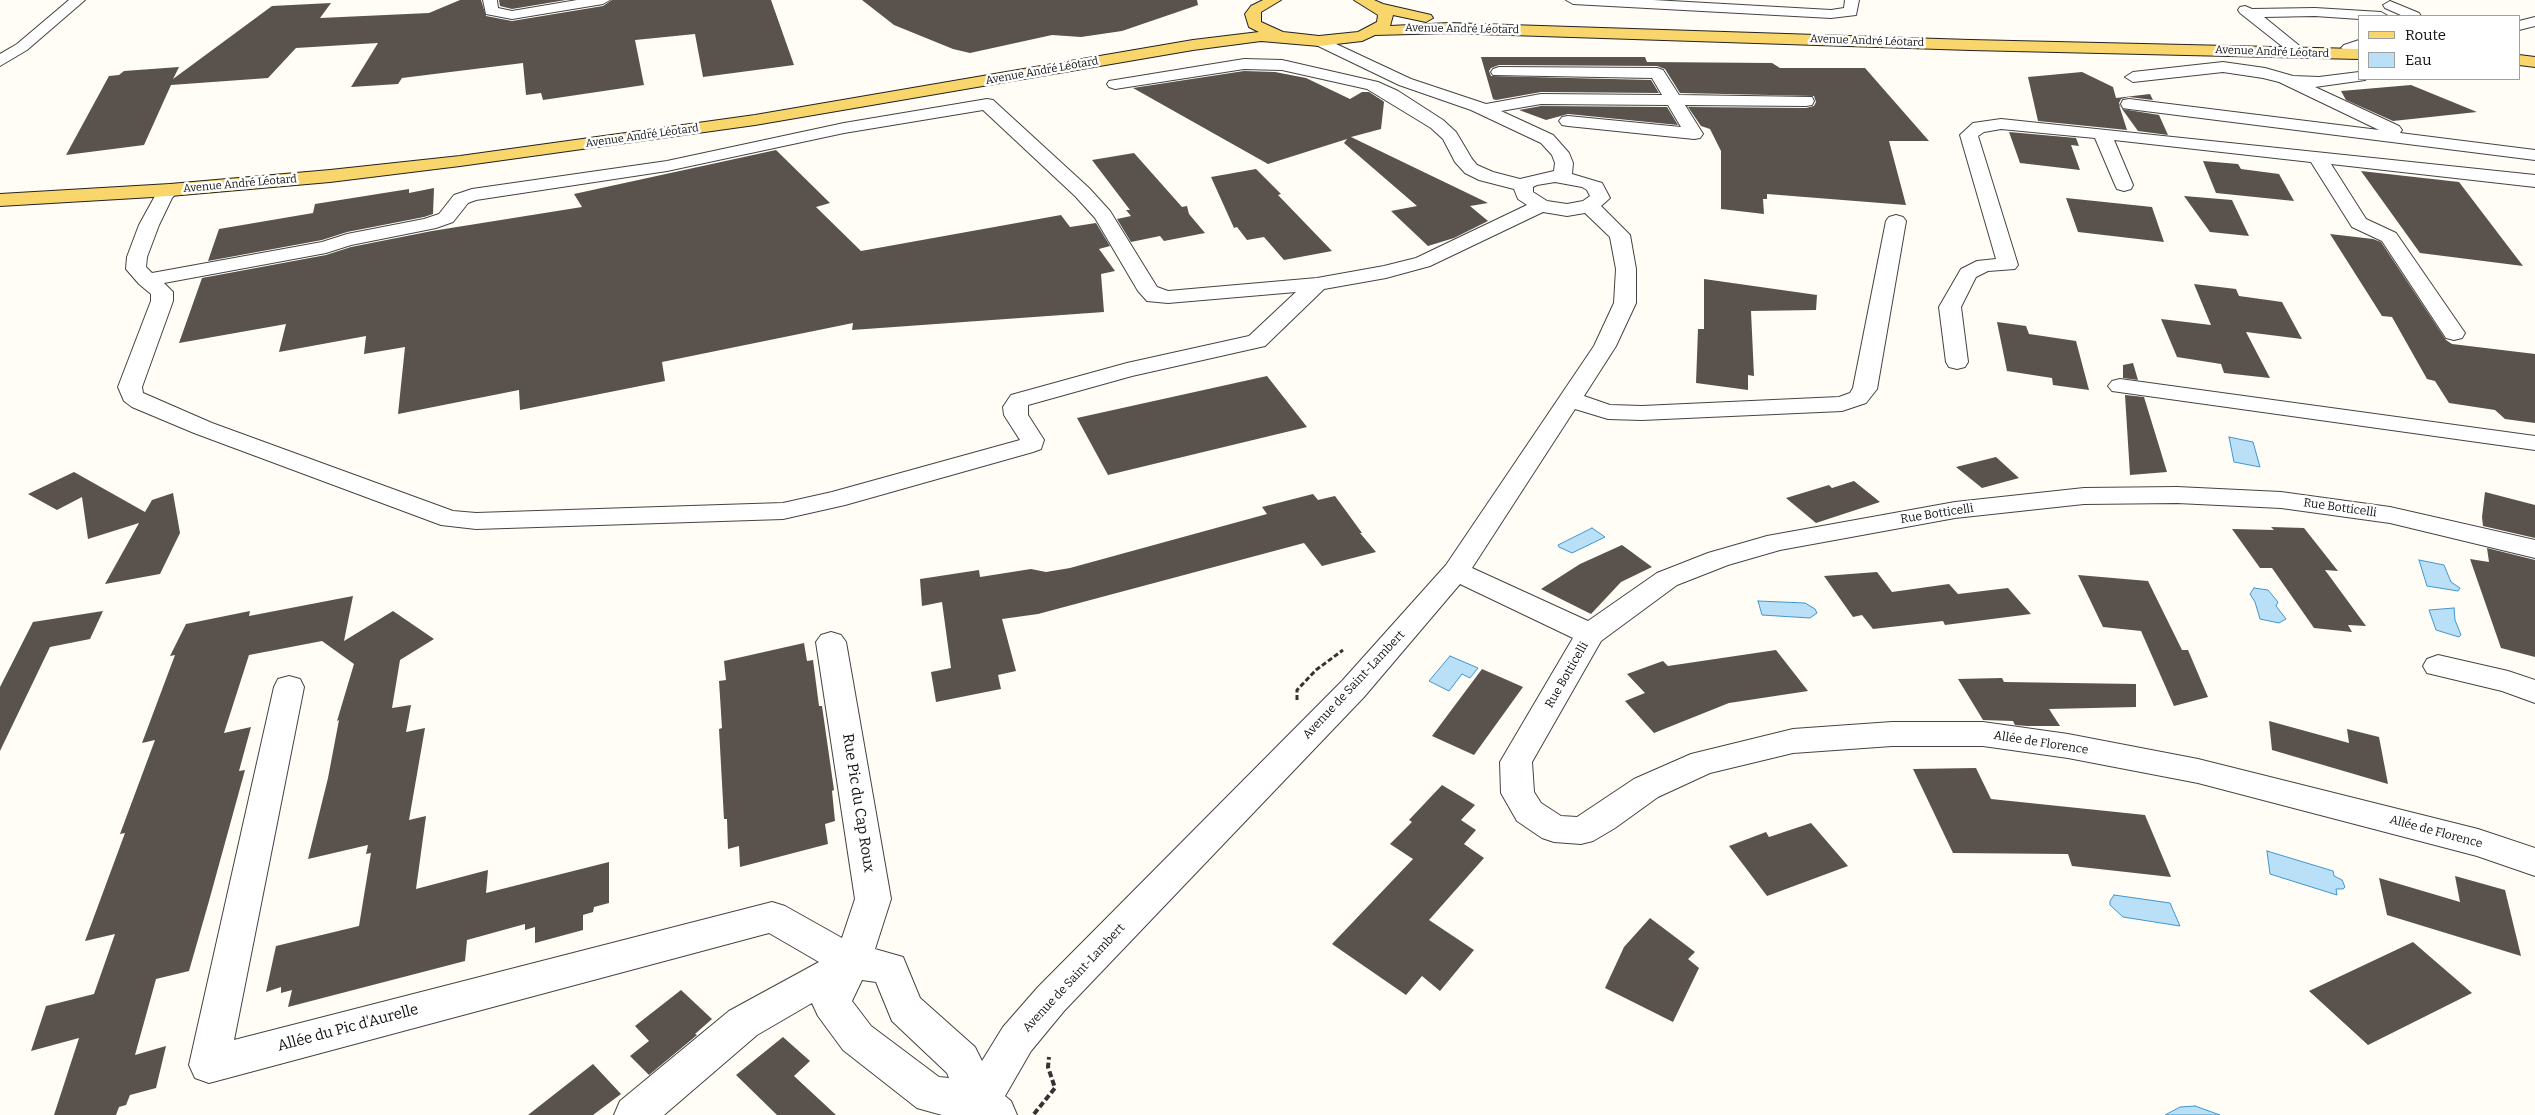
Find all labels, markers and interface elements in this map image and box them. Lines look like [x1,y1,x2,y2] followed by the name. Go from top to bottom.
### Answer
[2358,15,2520,80] legend
[1405,21,1519,37] street label: Avenue André Léotard
[2405,26,2446,44] text: Route
[1810,32,1924,50] street label: Avenue André Léotard
[2215,43,2329,61] street label: Avenue André Léotard
[2405,51,2432,69] text: Eau
[985,55,1099,87] street label: Avenue André Léotard
[585,122,699,150] street label: Avenue André Léotard
[183,172,297,196] street label: Avenue André Léotard
[2302,496,2378,520] street label: Rue Botticelli
[1899,501,1975,527] street label: Rue Botticelli
[1300,628,1408,742] street label: Avenue de Saint-Lambert
[1542,639,1592,711] street label: Rue Botticelli
[1993,728,2089,758] street label: Allée de Florence
[838,732,878,874] street label: Rue Pic du Cap Roux
[2388,813,2484,851] street label: Allée de Florence
[1020,921,1128,1035] street label: Avenue de Saint-Lambert
[276,1001,420,1055] street label: Allée du Pic d'Aurelle

